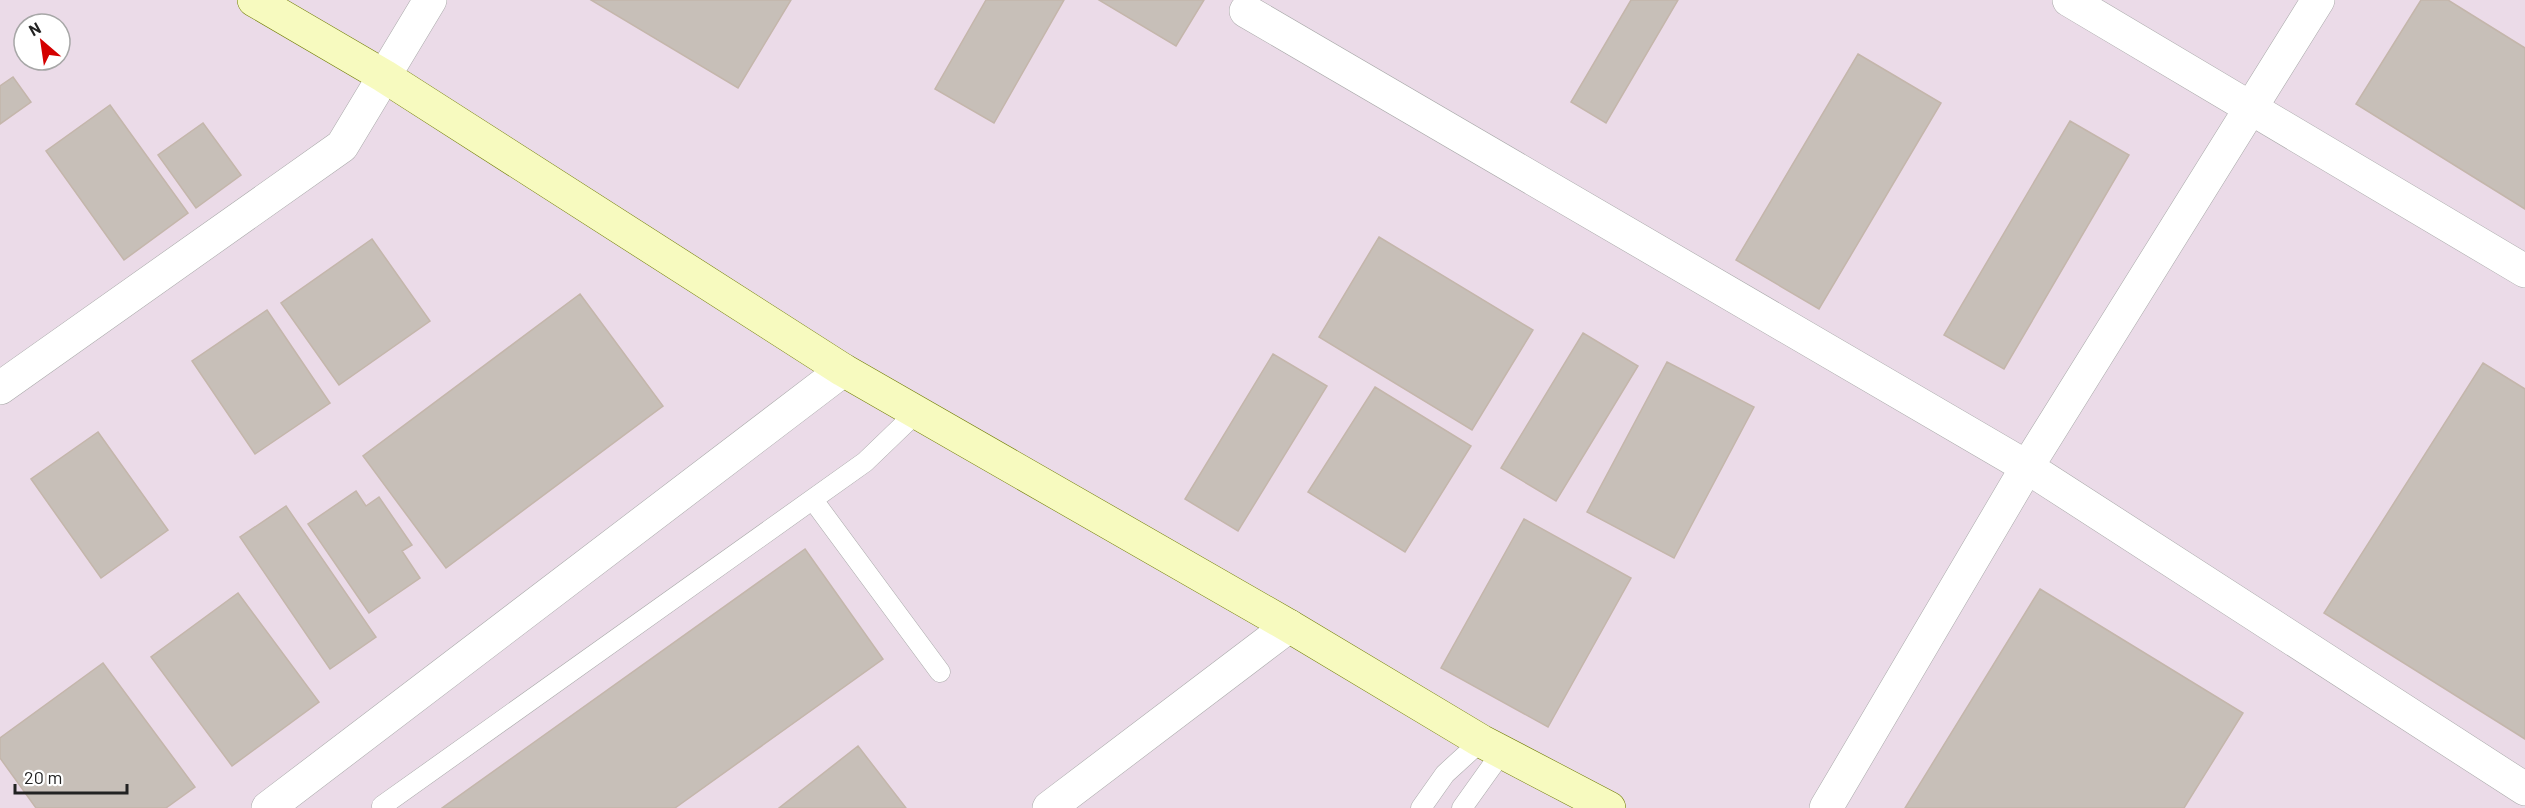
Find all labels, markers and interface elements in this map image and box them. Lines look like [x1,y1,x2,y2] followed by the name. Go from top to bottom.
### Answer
[12,12,72,72] north arrow
[25,18,44,39] text: N
[15,757,128,795] scale bar
[24,766,62,788] text: 20 m

